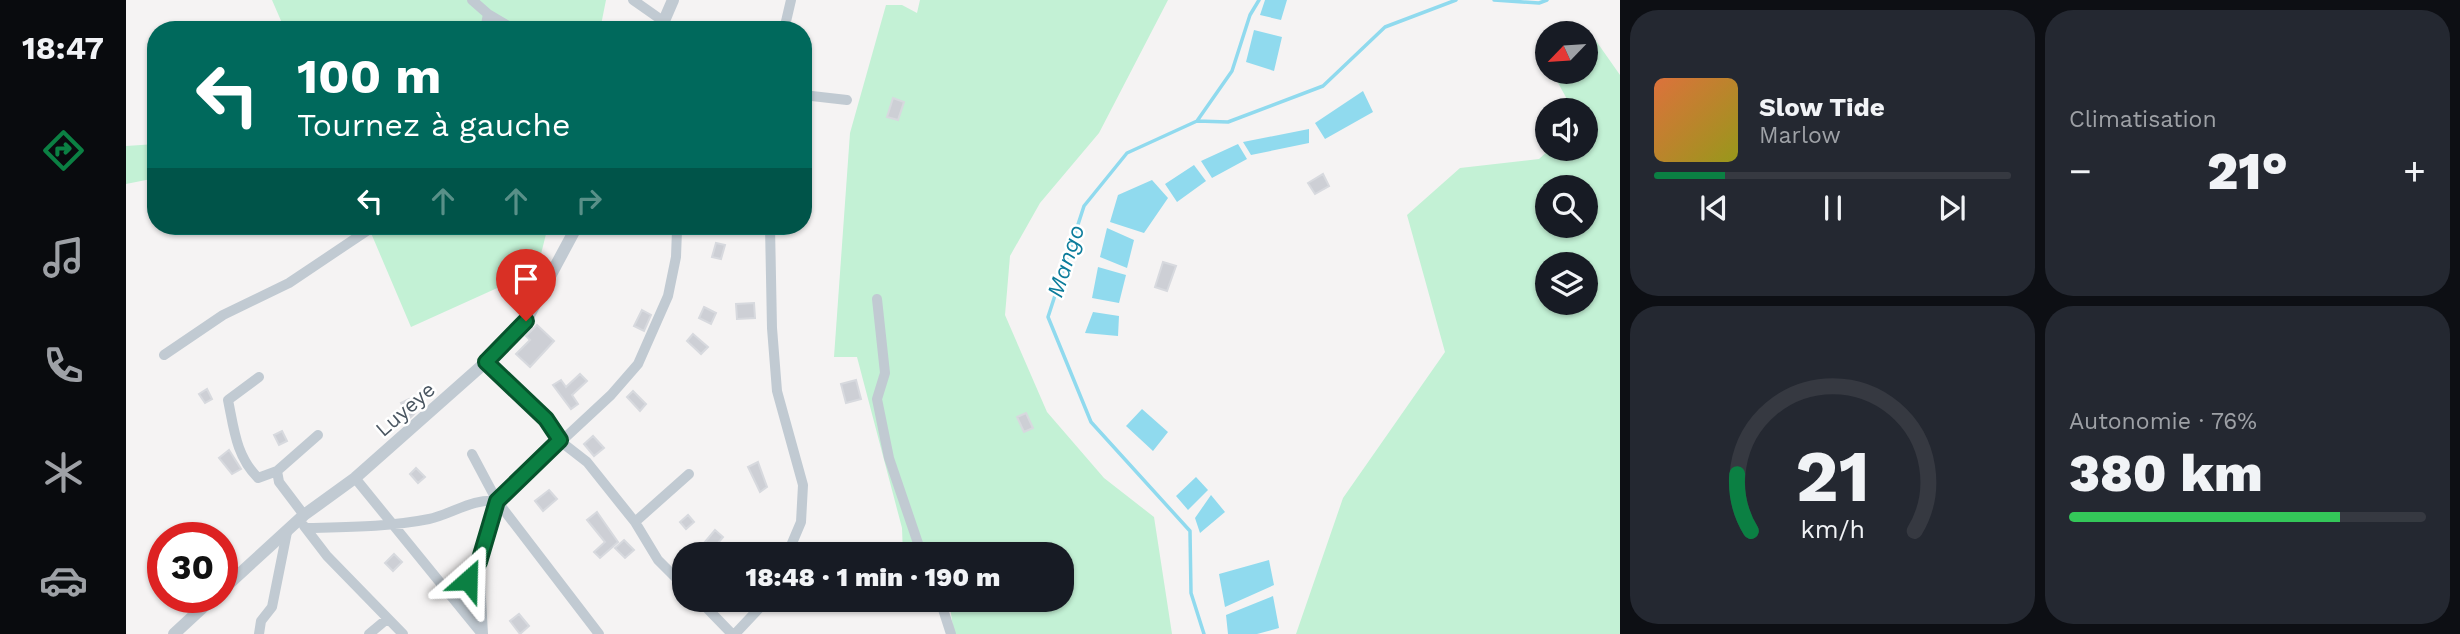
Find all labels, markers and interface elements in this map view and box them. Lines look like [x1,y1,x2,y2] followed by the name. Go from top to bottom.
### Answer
[1535,21,1598,84] north arrow
[1535,21,1598,315] map controls
[22,29,104,67] text: 18:47
[297,47,441,105] text: 100 m
[182,49,273,140] icon: left
[1759,92,1885,122] text: Slow Tide
[1535,98,1598,161] button: sound
[297,106,570,144] text: Tournez à gauche
[2069,106,2217,133] text: Climatisation
[1759,122,1841,149] text: Marlow
[39,126,88,175] icon: directions
[2207,141,2288,202] text: 21°
[2069,149,2092,193] text: −
[2403,149,2426,193] text: +
[1535,175,1598,238] button: search
[351,182,389,220] icon: left
[424,182,462,220] icon: ahead
[497,182,535,220] icon: ahead
[570,182,608,220] icon: right
[1695,189,1733,227] icon: previous
[1814,189,1852,227] icon: pause
[1933,189,1971,227] icon: next
[1042,221,1090,301] water label: Mango
[39,233,88,282] icon: music
[496,249,556,321] pin
[1535,252,1598,315] button: layers
[507,260,545,298] icon: arrive
[39,341,88,390] icon: phone
[370,376,440,442] street label: Luyeye
[2069,408,2257,435] text: Autonomie · 76%
[1795,433,1870,519] text: 21
[2069,443,2263,504] text: 380 km
[39,448,88,497] icon: climate
[1800,515,1865,544] text: km/h
[147,522,238,613] speed limit sign: 30
[431,543,505,617] position arrow
[39,556,88,605] icon: car
[746,562,1000,592] text: 18:48 · 1 min · 190 m

